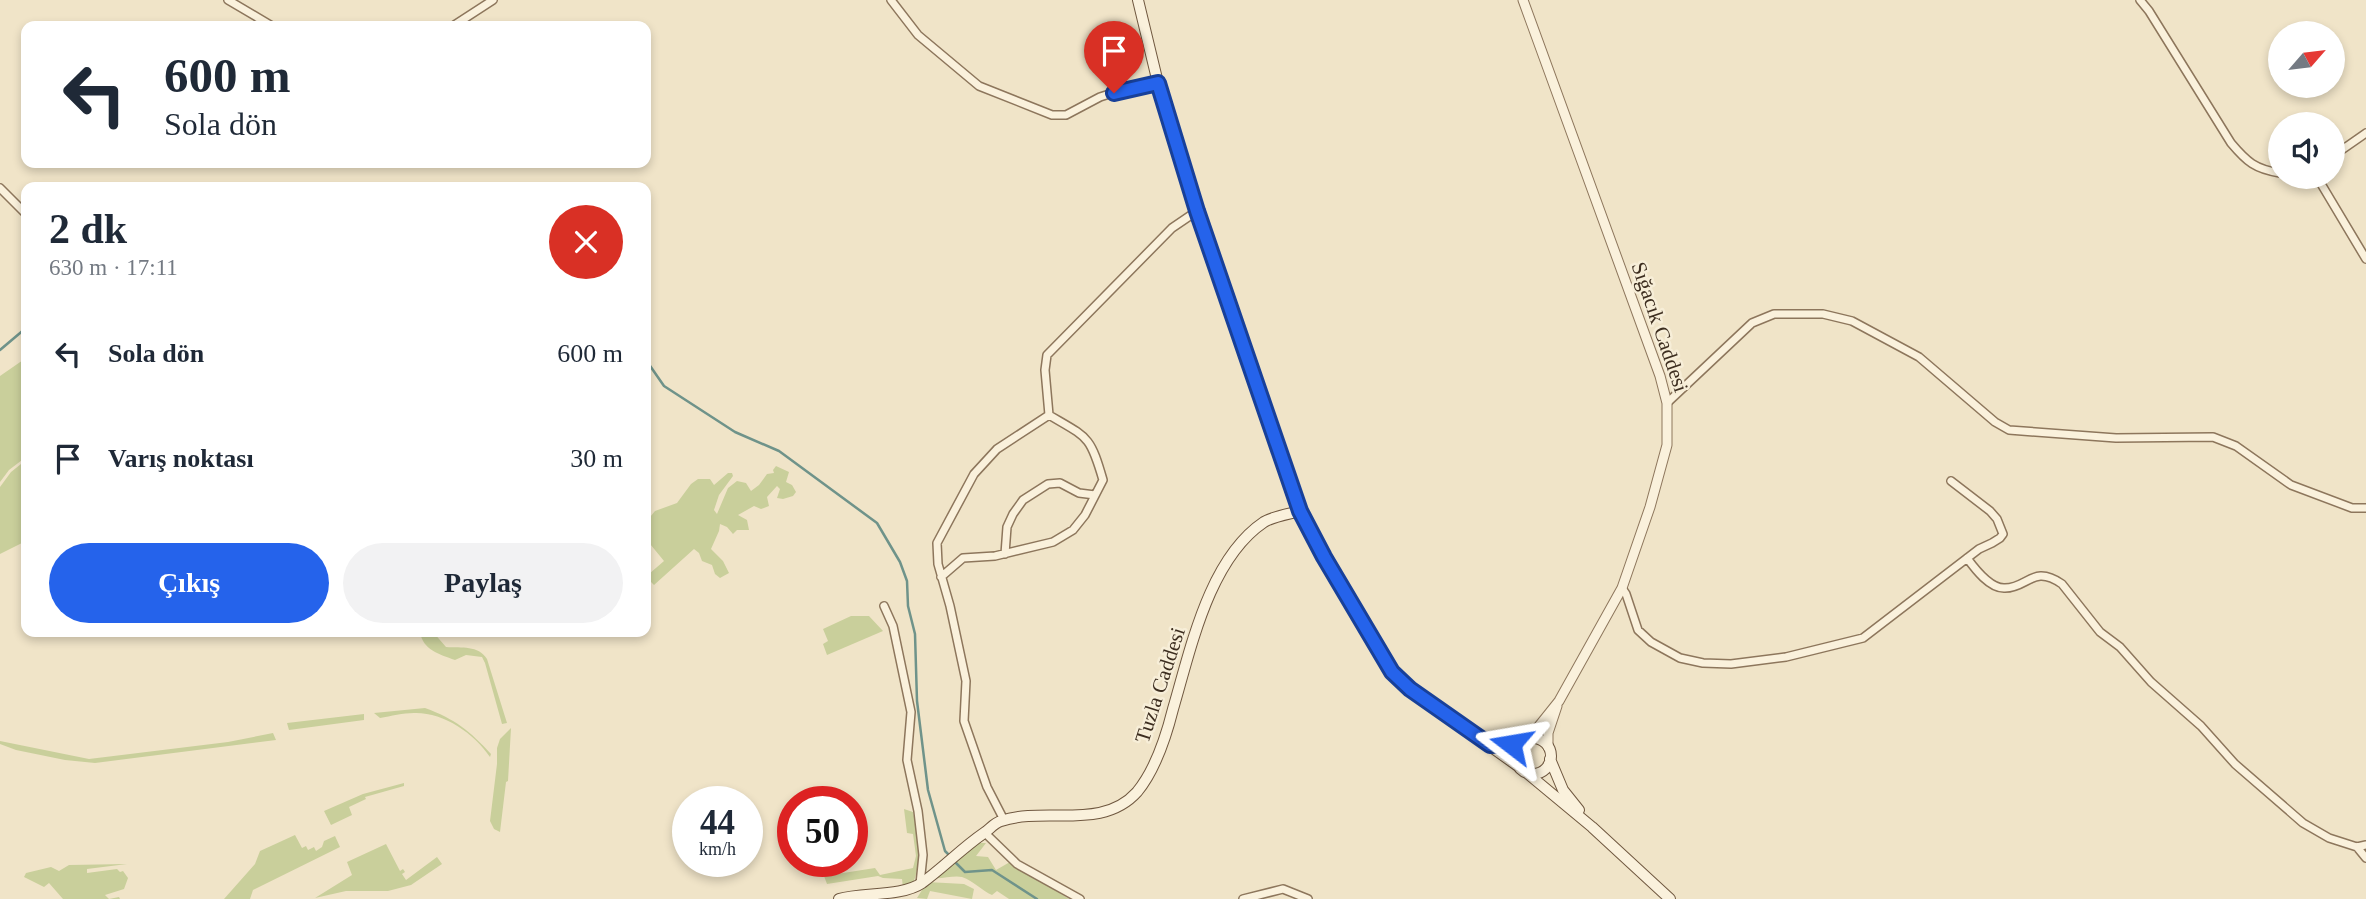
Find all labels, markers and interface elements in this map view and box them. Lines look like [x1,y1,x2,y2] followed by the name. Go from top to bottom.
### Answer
[1084,21,1144,93] pin
[2268,21,2345,98] north arrow
[2268,21,2345,189] map controls
[1095,32,1133,70] icon: arrive
[164,48,291,103] text: 600 m
[49,49,140,140] icon: left
[164,106,277,142] text: Sola dön
[2268,112,2345,189] button: sound
[549,205,623,279] button: close
[49,206,127,252] text: 2 dk
[49,255,178,280] text: 630 m · 17:11
[1627,259,1694,395] street label: Sığacık Caddesi
[49,335,87,373] icon: left
[108,339,204,368] text: Sola dön
[557,339,623,368] text: 600 m
[49,440,87,478] icon: arrive
[108,444,254,473] text: Varış noktası
[570,444,623,473] text: 30 m
[49,543,329,623] button: Çıkış
[343,543,623,623] button: Paylaş
[1130,624,1190,746] street label: Tuzla Caddesi
[1474,707,1548,781] position arrow
[777,786,868,877] speed limit sign: 50
[700,803,735,842] text: 44
[699,839,736,859] text: km/h

